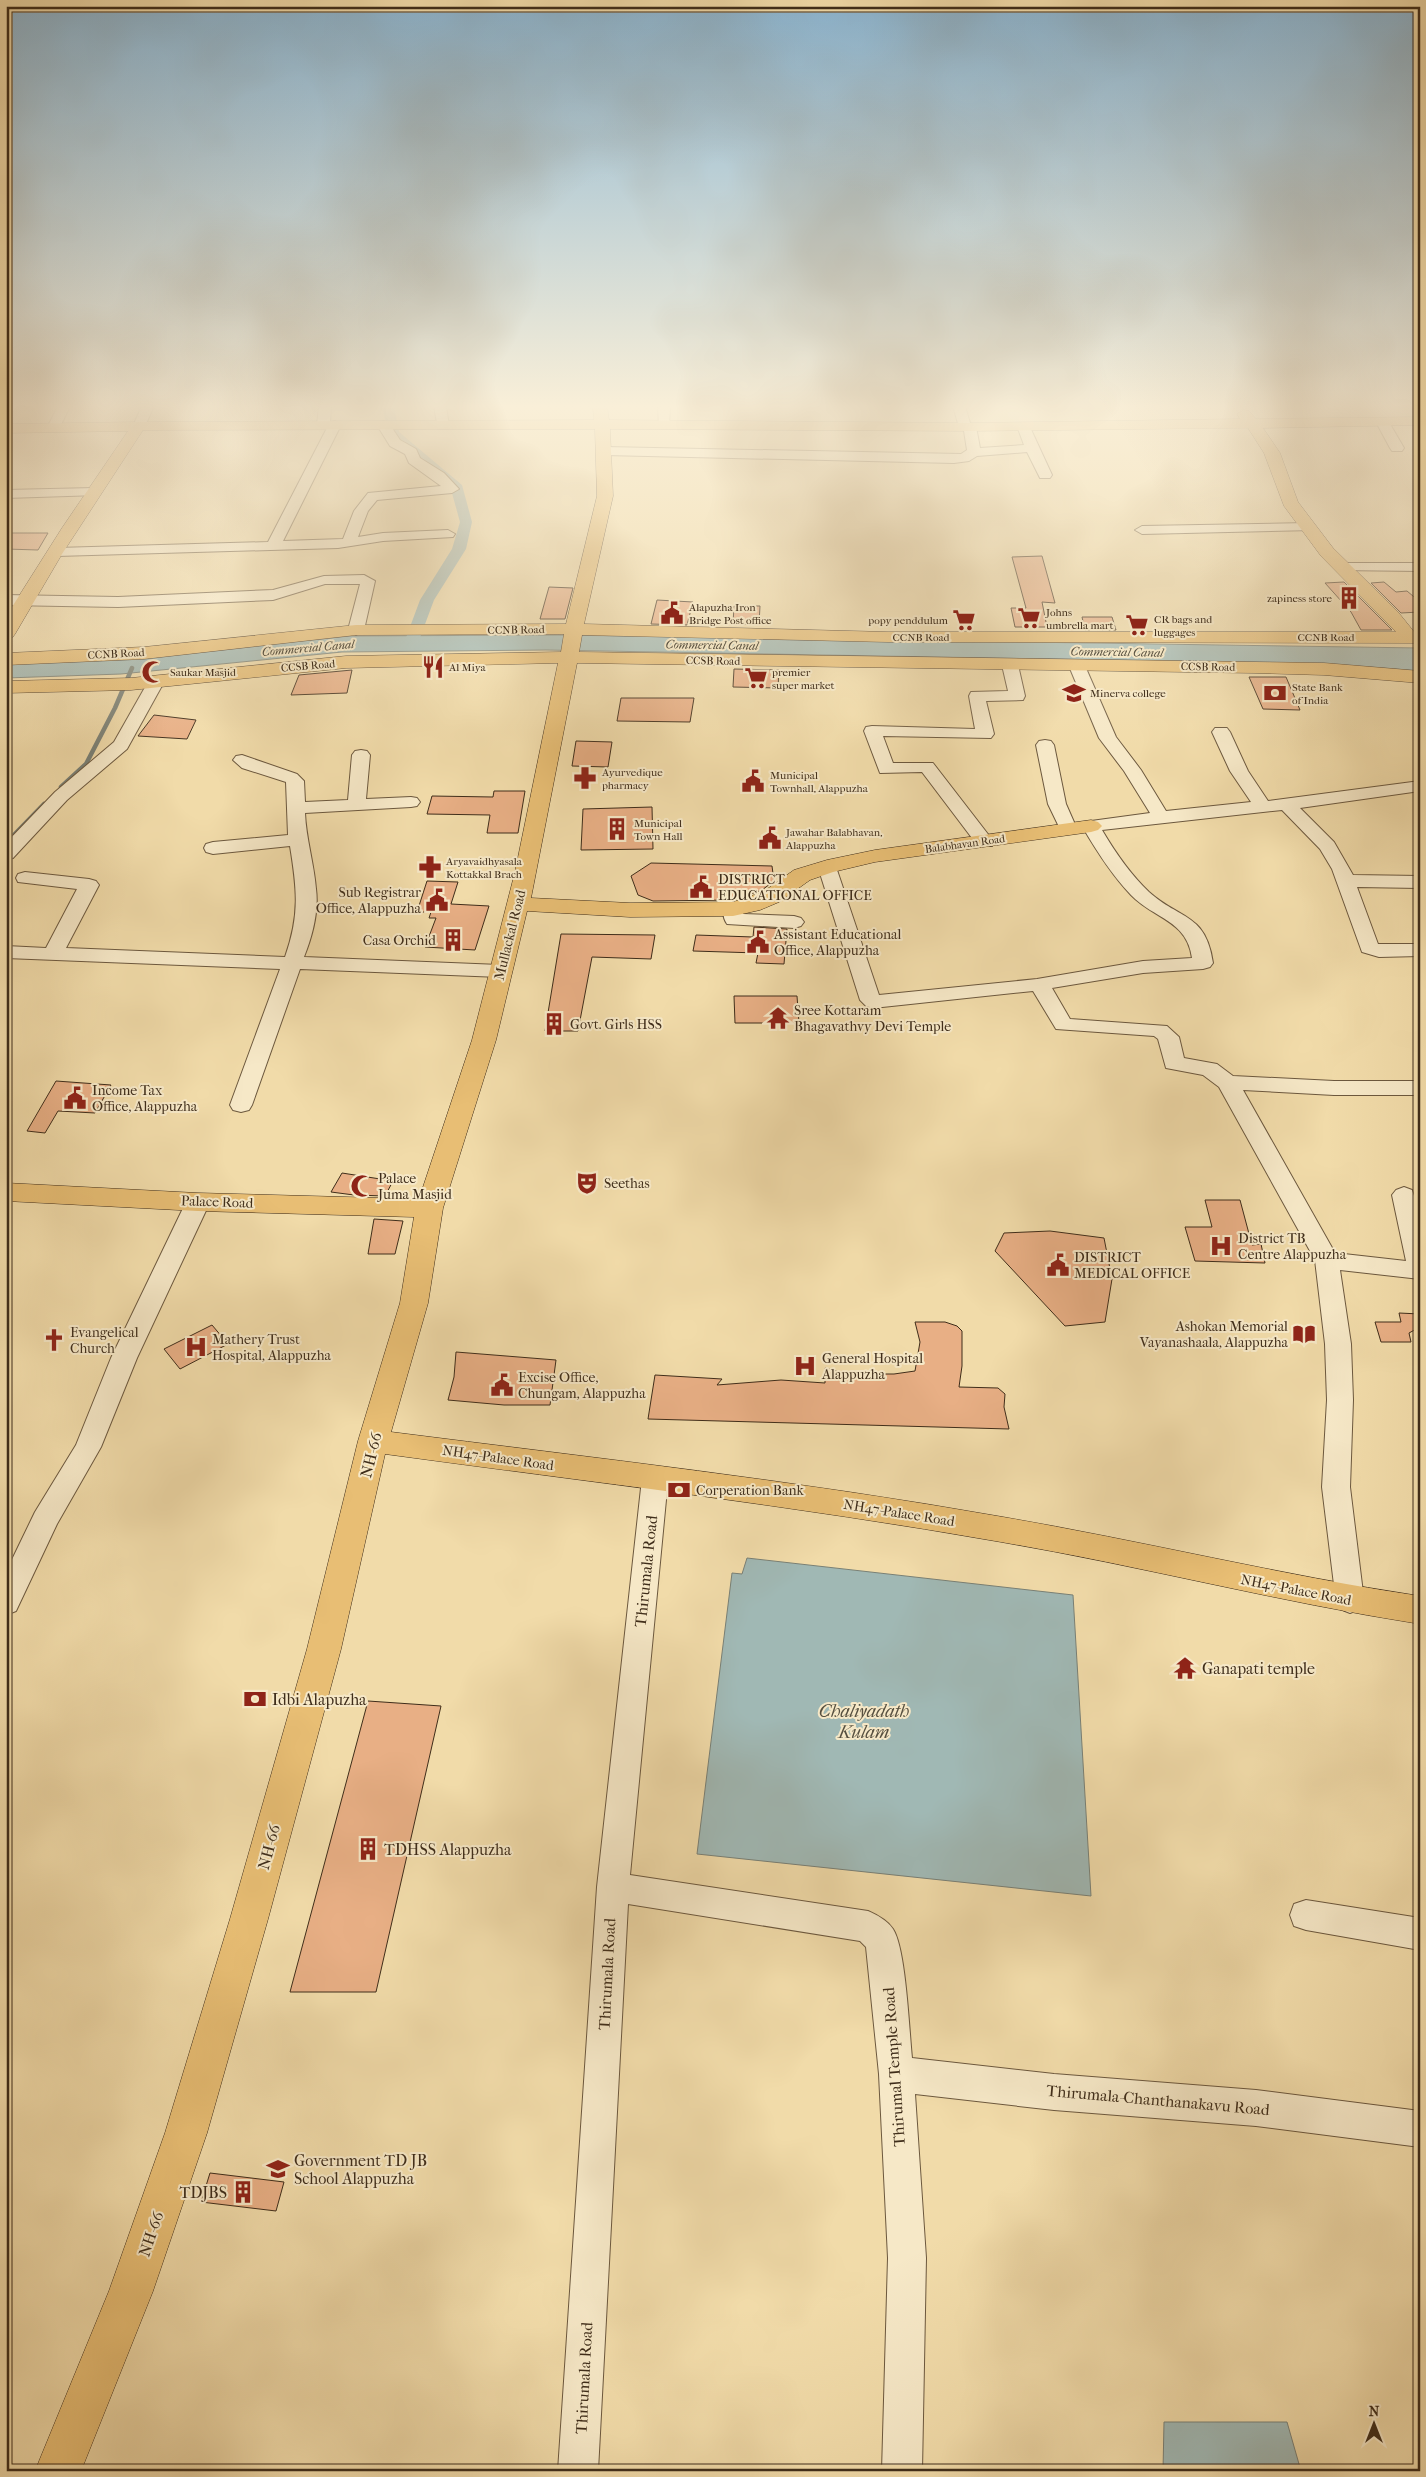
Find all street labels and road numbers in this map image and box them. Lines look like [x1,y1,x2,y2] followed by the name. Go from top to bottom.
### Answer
[487,623,546,637] street label: CCNB Road
[892,631,951,644] street label: CCNB Road
[1297,631,1356,644] street label: CCNB Road
[87,646,146,662] street label: CCNB Road
[686,654,741,668] street label: CCSB Road
[280,657,337,675] street label: CCSB Road
[1181,660,1236,674] street label: CCSB Road
[924,832,1007,856] street label: Balabhavan Road
[491,888,530,982] street label: Mullackal Road
[181,1192,254,1212] street label: Palace Road
[356,1430,386,1480] street label: NH-66
[441,1442,555,1474] street label: NH47-Palace Road
[842,1496,956,1530] street label: NH47-Palace Road
[631,1514,661,1628] street label: Thirumala Road
[1239,1571,1353,1609] street label: NH47-Palace Road
[254,1822,284,1872] street label: NH-66
[595,1917,619,2031] street label: Thirumala Road
[879,1986,909,2147] street label: Thirumal Temple Road
[1046,2081,1271,2119] street label: Thirumala-Chanthanakavu Road
[134,2209,168,2259] street label: NH-66
[572,2321,596,2435] street label: Thirumala Road

